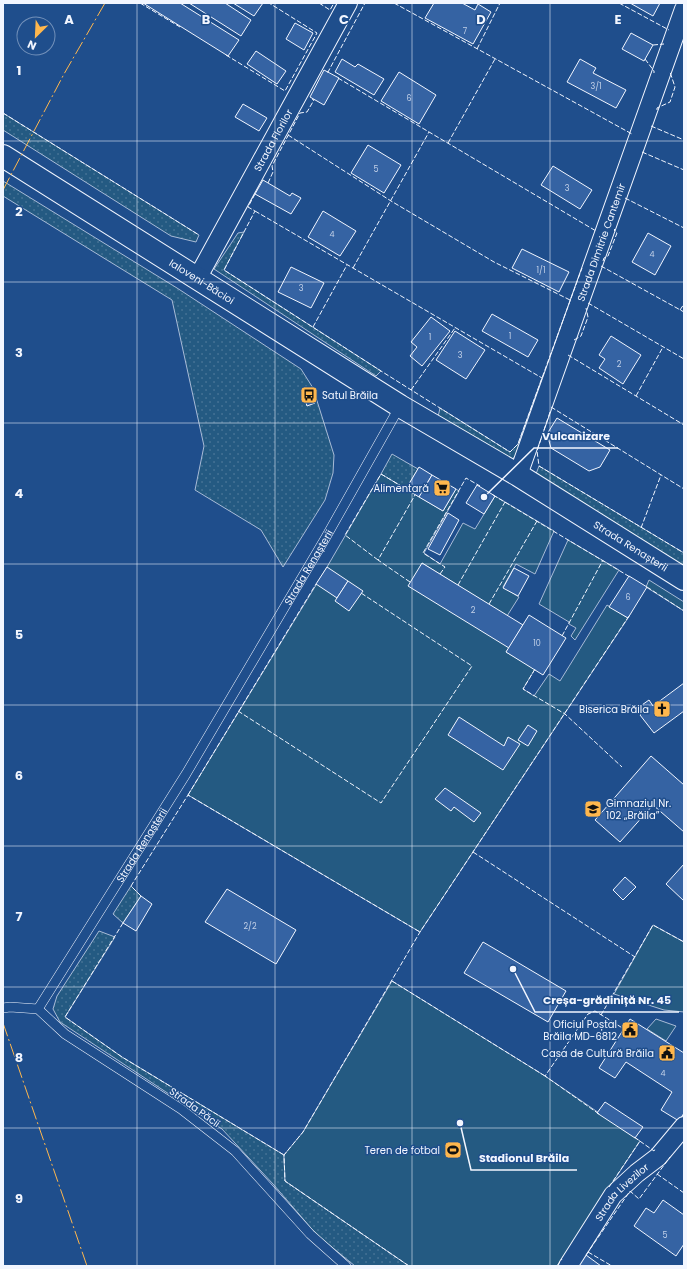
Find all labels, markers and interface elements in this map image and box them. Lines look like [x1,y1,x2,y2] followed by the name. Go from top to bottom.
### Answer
[64,10,74,29] text: A
[202,10,211,29] text: B
[339,10,349,29] text: C
[476,10,486,29] text: D
[614,10,622,29] text: E
[16,16,56,56] north arrow
[463,26,468,37] house number: 7
[25,36,39,54] text: N
[17,61,21,80] text: 1
[590,81,602,92] house number: 3/1
[406,93,412,104] house number: 6
[250,106,297,174] street label: Strada Florilor
[373,164,379,175] house number: 5
[573,181,629,304] street label: Strada Dimitrie Cantemir
[565,183,570,194] house number: 3
[15,202,23,221] text: 2
[329,229,335,240] house number: 4
[649,249,655,260] house number: 4
[166,255,237,308] street label: Ialoveni-Băcioi
[537,265,545,276] house number: 1/1
[299,283,304,294] house number: 3
[509,331,511,342] house number: 1
[429,332,431,343] house number: 1
[15,343,23,362] text: 3
[458,350,463,361] house number: 3
[617,359,622,370] house number: 2
[299,385,319,405] bus stop icon: Satul Brăila
[322,388,378,403] place label: Satul Brăila
[534,425,618,448] callout: Vulcanizare
[542,428,610,444] text: Vulcanizare
[432,478,452,498] supermarket icon: Alimentară
[374,481,429,496] place label: Alimentară
[15,484,24,503] text: 4
[590,517,671,575] street label: Strada Renașterii
[280,527,337,608] street label: Strada Renașterii
[625,592,631,603] house number: 6
[471,605,476,616] house number: 2
[15,625,23,644] text: 5
[533,638,541,649] house number: 10
[652,699,672,719] church icon: Biserica Brăila
[579,702,649,717] place label: Biserica Brăila
[15,766,23,785] text: 6
[606,796,671,823] place label: Gimnaziul Nr. 102 „Brăila”
[583,799,603,819] school or university icon: Gimnaziul Nr. 102 „Brăila”
[113,805,171,885] street label: Strada Renașterii
[16,907,23,926] text: 7
[243,921,257,932] house number: 2/2
[535,989,679,1012] callout: Creșa-grădiniță Nr. 45
[543,992,671,1008] text: Creșa-grădiniță Nr. 45
[543,1017,617,1044] place label: Oficiul Poștal Brăila MD-6812
[620,1020,640,1040] public building icon: Oficiul Poștal Brăila MD-6812
[657,1043,677,1063] public building icon: Casa de Cultură Brăila
[541,1046,654,1061] place label: Casa de Cultură Brăila
[15,1048,23,1067] text: 8
[660,1068,666,1079] house number: 4
[166,1084,223,1131] street label: Strada Păcii
[443,1140,463,1160] sports icon: Teren de fotbal
[364,1143,440,1158] place label: Teren de fotbal
[471,1147,577,1170] callout: Stadionul Brăila
[479,1150,569,1166] text: Stadionul Brăila
[591,1160,652,1224] street label: Strada Livezilor
[15,1189,23,1208] text: 9
[662,1230,668,1241] house number: 5

